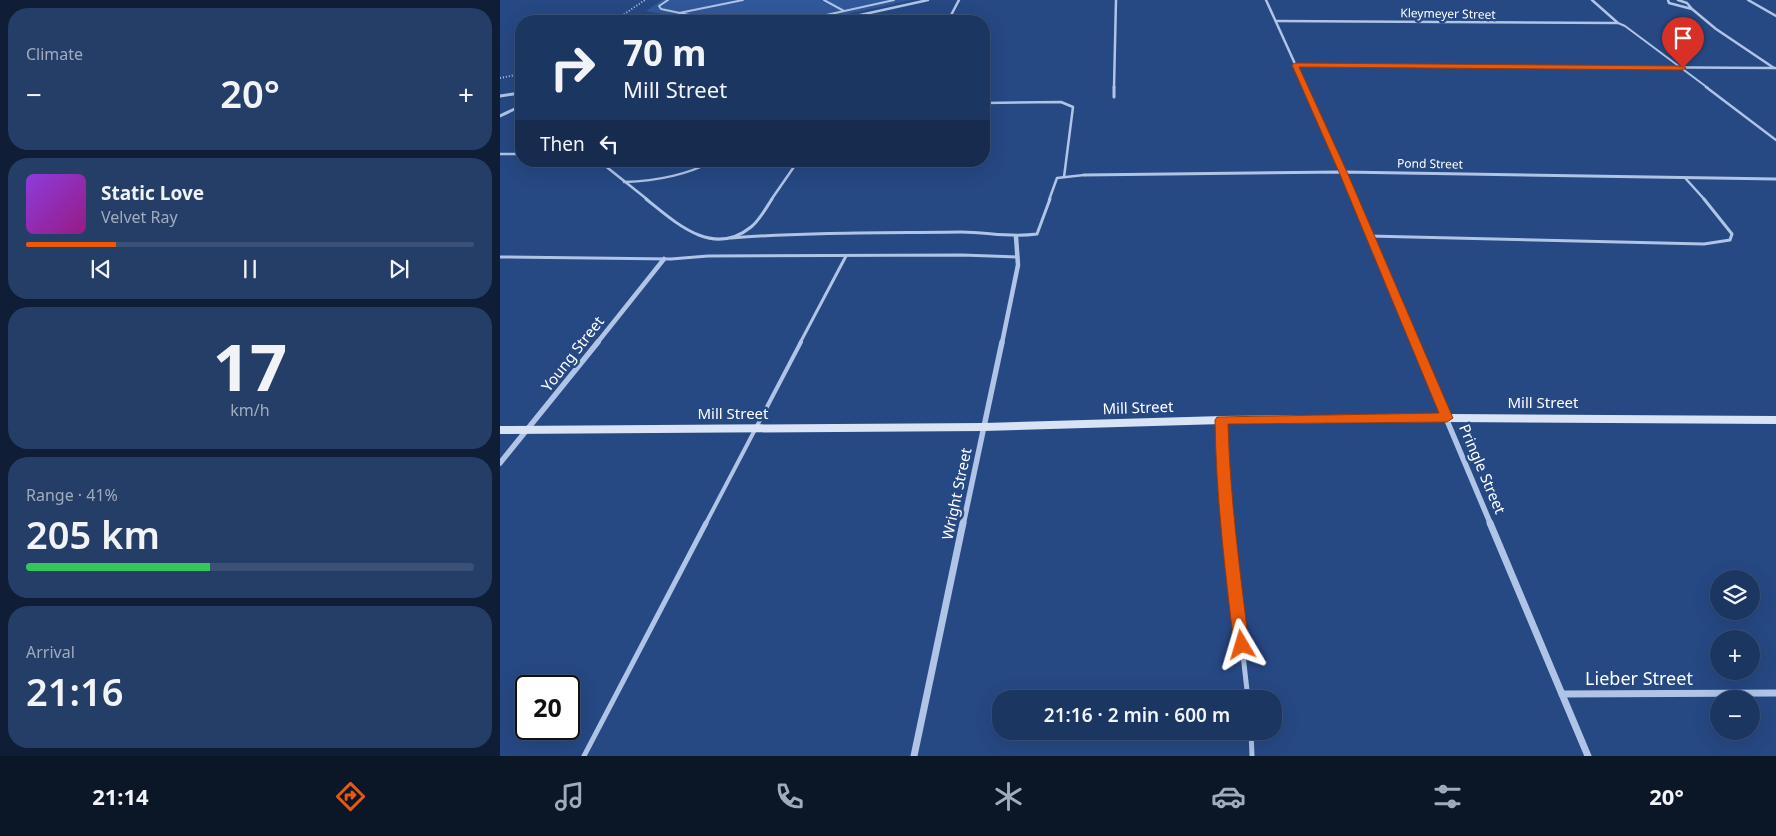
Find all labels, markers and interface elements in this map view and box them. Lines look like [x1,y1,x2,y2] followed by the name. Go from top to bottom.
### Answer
[1400,4,1497,23] street label: Kleymeyer Street
[1662,17,1704,68] pin
[1669,24,1697,52] icon: arrive
[623,29,706,76] text: 70 m
[540,35,605,100] icon: right
[26,43,83,65] text: Climate
[220,67,280,119] text: 20°
[623,74,727,104] text: Mill Street
[26,75,42,113] text: −
[458,75,474,113] text: +
[595,130,623,158] icon: left
[540,131,585,157] text: Then
[1397,154,1464,173] street label: Pond Street
[101,180,204,206] text: Static Love
[101,206,178,228] text: Velvet Ray
[87,255,115,283] icon: previous
[236,255,264,283] icon: pause
[385,255,413,283] icon: next
[537,311,608,395] street label: Young Street
[213,322,287,410] text: 17
[1508,392,1579,412] street label: Mill Street
[1102,396,1174,418] street label: Mill Street
[230,399,270,421] text: km/h
[698,403,769,423] street label: Mill Street
[1455,421,1511,517] street label: Pringle Street
[937,445,976,542] street label: Wright Street
[26,484,118,506] text: Range · 41%
[26,508,160,560] text: 205 km
[1710,570,1760,740] map controls
[1710,570,1760,620] button: layers
[1215,618,1267,670] position arrow
[1710,630,1760,680] button: +
[26,641,75,663] text: Arrival
[26,665,123,717] text: 21:16
[1585,666,1693,690] street label: Lieber Street
[515,675,580,740] speed limit sign: 20
[1710,690,1760,740] button: −
[1044,702,1230,728] text: 21:16 · 2 min · 600 m
[333,779,368,814] icon: directions
[552,779,587,814] icon: music
[772,779,807,814] icon: phone
[991,779,1026,814] icon: climate
[1211,779,1246,814] icon: car
[1430,779,1465,814] icon: filters
[92,781,149,811] text: 21:14
[1649,781,1684,811] text: 20°

